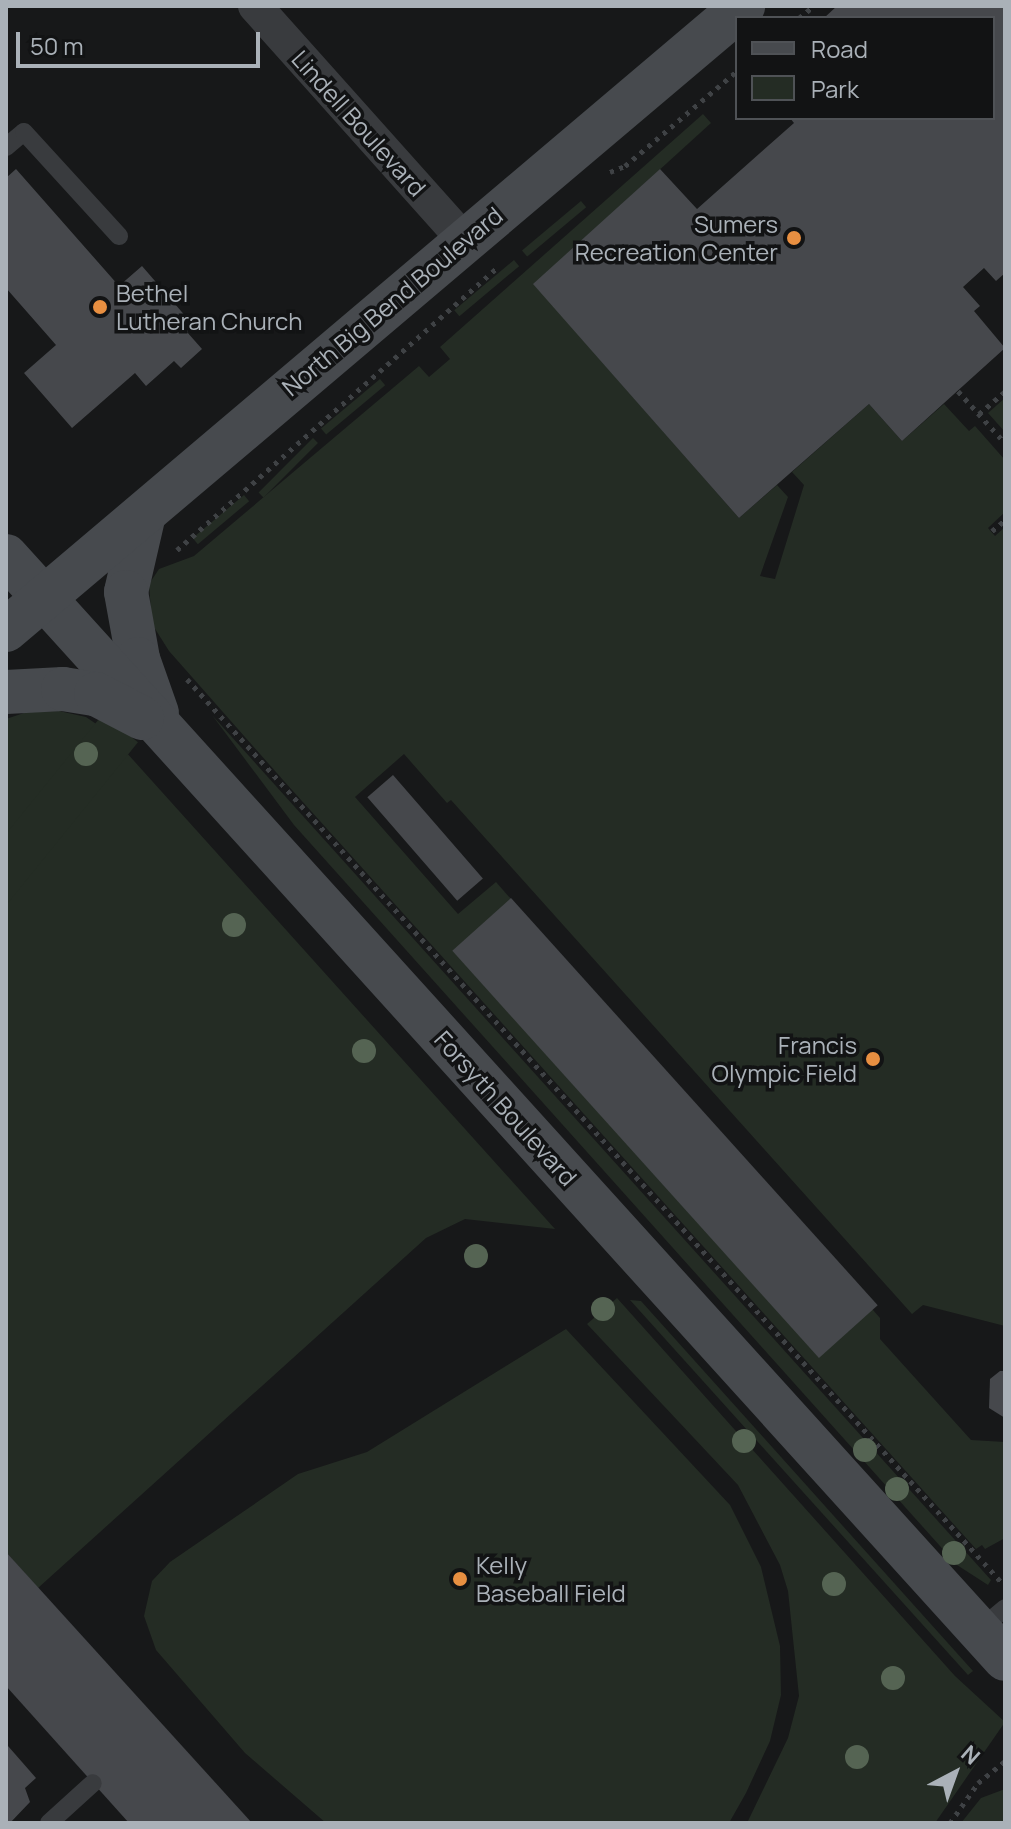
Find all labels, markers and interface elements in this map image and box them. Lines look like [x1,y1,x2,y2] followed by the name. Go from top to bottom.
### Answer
[20,16,264,66] scale bar
[735,16,995,120] legend
[30,29,84,62] text: 50 m
[811,32,868,65] text: Road
[286,44,432,202] street label: Lindell Boulevard
[811,72,859,105] text: Park
[276,200,508,402] street label: North Big Bend Boulevard
[575,210,778,266] place label: Sumers Recreation Center
[785,229,803,247] marker: Sumers Recreation Center
[116,279,303,335] place label: Bethel Lutheran Church
[91,298,109,316] marker: Bethel Lutheran Church
[429,1025,583,1191] street label: Forsyth Boulevard
[712,1031,857,1087] place label: Francis Olympic Field
[864,1050,882,1068] marker: Francis Olympic Field
[476,1551,626,1607] place label: Kelly Baseball Field
[451,1570,469,1588] marker: Kelly Baseball Field
[915,1733,995,1813] north arrow
[955,1738,987,1771] text: N

